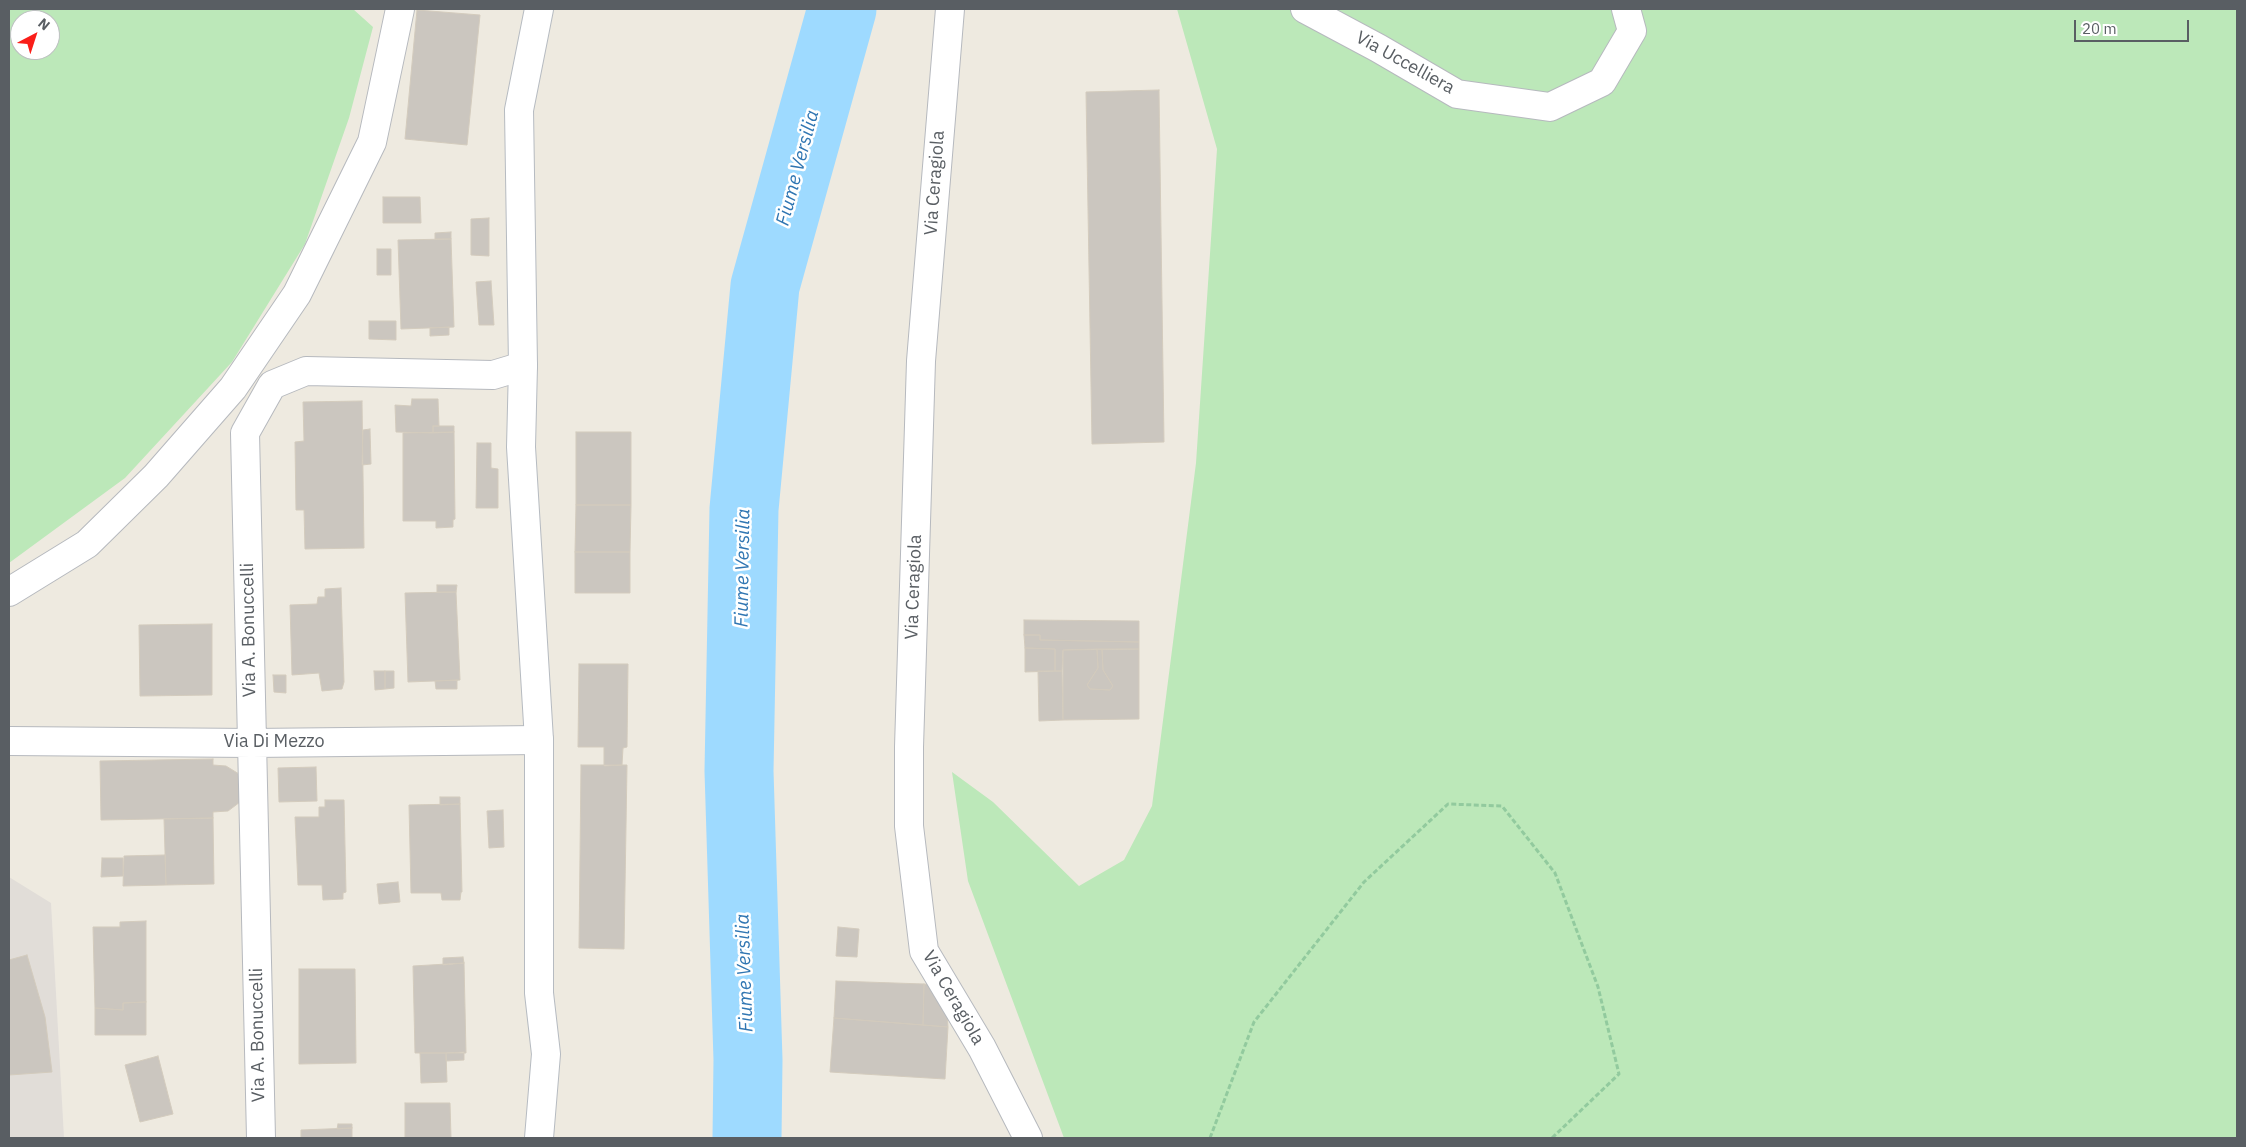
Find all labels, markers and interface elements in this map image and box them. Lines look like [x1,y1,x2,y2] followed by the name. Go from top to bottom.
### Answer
[10,10,60,60] north arrow
[2076,10,2191,42] scale bar
[34,14,54,34] text: N
[2082,19,2117,38] text: 20 m
[1352,27,1458,99] street label: Via Uccelliera
[772,108,824,228] water label: Fiume Versilia
[921,130,949,236] street label: Via Ceragiola
[731,508,755,628] water label: Fiume Versilia
[901,534,927,640] street label: Via Ceragiola
[237,563,261,697] street label: Via A. Bonuccelli
[223,731,325,753] street label: Via Di Mezzo
[732,913,758,1033] water label: Fiume Versilia
[917,947,989,1049] street label: Via Ceragiola
[246,968,270,1102] street label: Via A. Bonuccelli

